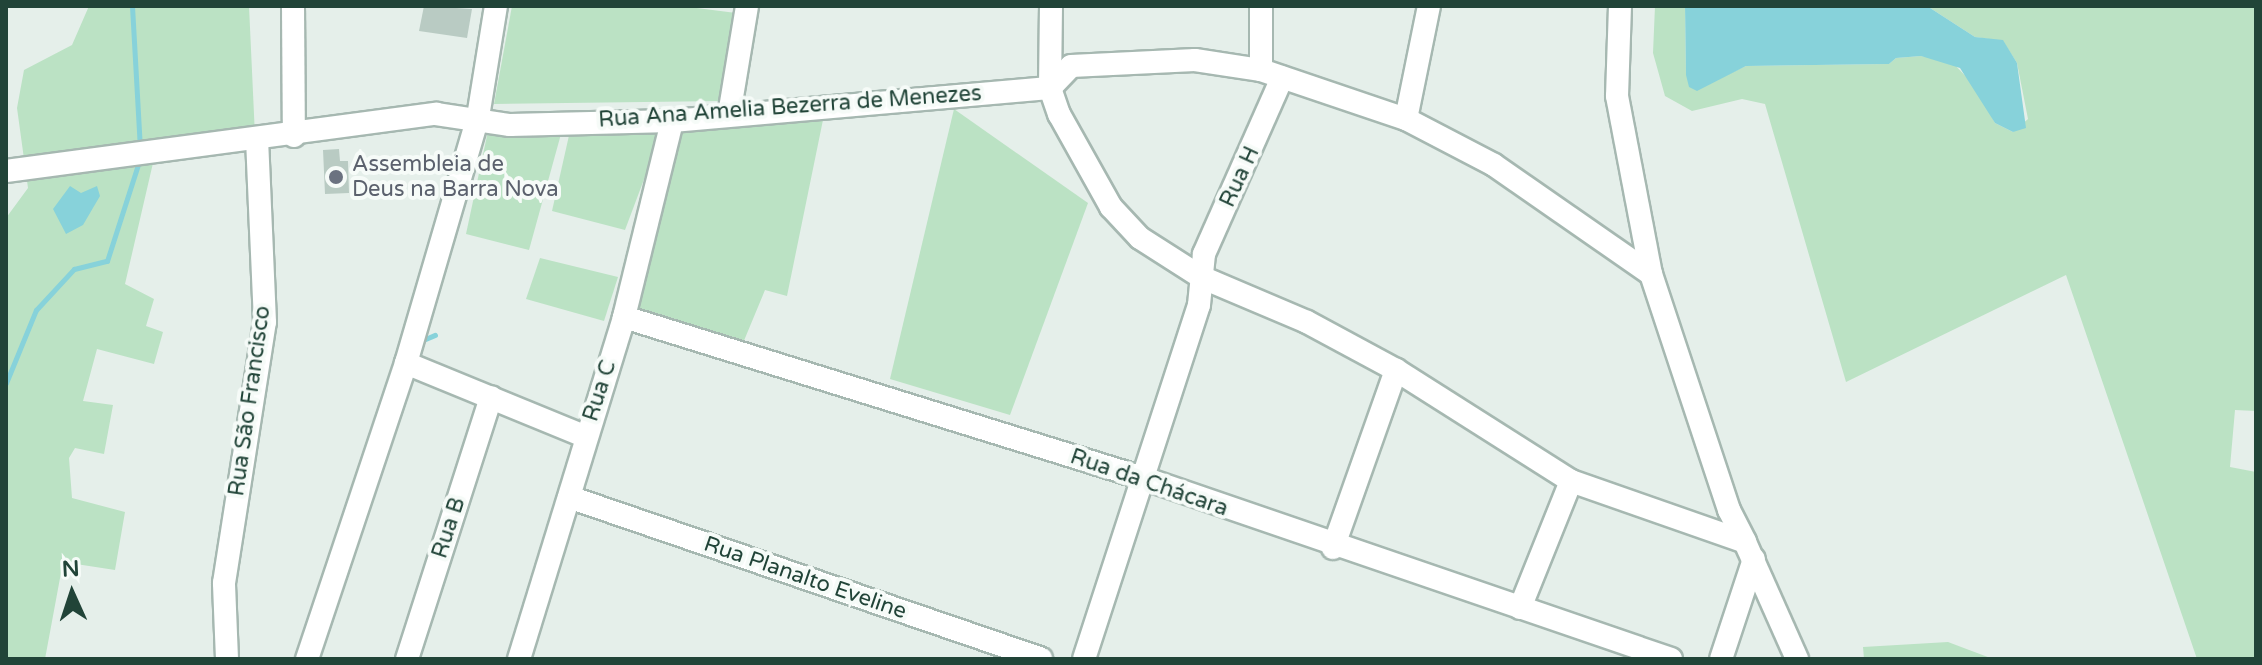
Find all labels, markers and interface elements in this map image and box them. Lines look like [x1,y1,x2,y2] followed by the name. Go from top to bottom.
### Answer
[598,80,982,134] street label: Rua Ana Amelia Bezerra de Menezes
[1215,143,1265,211] street label: Rua H
[352,151,559,202] place label: Assembleia de Deus na Barra Nova
[327,168,345,186] marker: Assembleia de Deus na Barra Nova
[224,304,276,498] street label: Rua São Francisco
[578,357,622,425] street label: Rua C
[1067,444,1231,522] street label: Rua da Chácara
[427,494,471,562] street label: Rua B
[700,531,910,625] street label: Rua Planalto Eveline
[32,553,112,633] north arrow
[61,556,80,582] text: N

